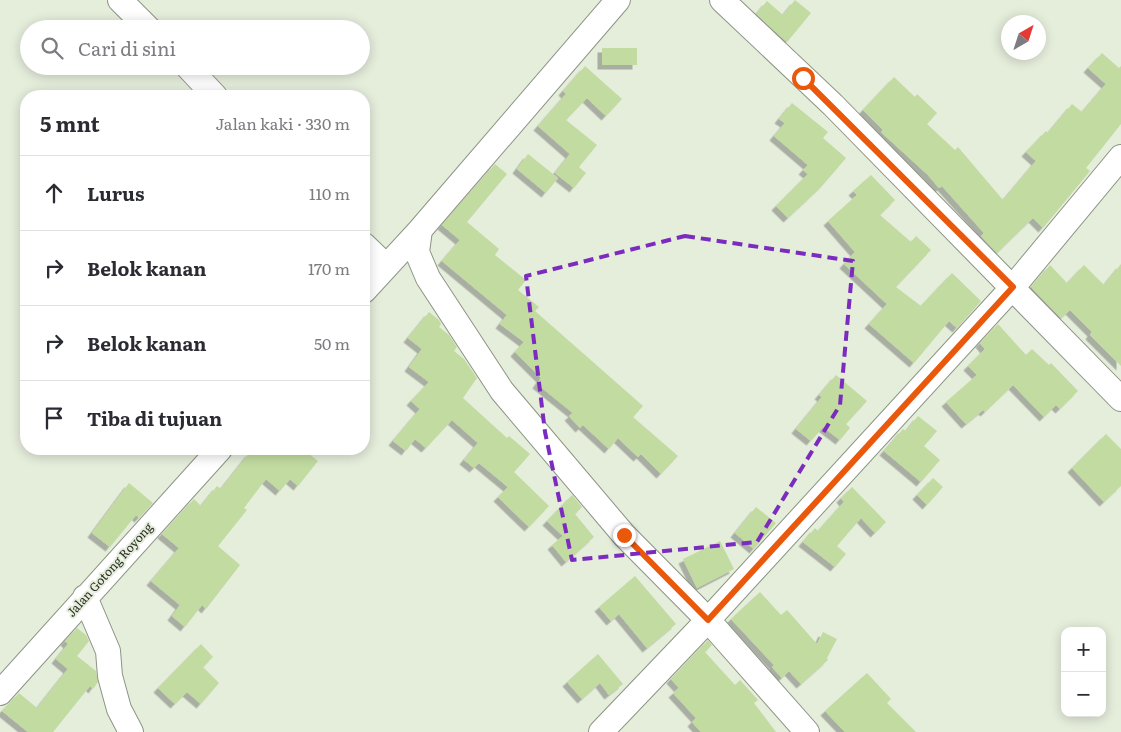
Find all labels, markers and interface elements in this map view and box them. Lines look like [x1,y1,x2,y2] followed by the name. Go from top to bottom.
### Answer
[1001,15,1046,60] north arrow
[20,20,370,75] search box
[38,34,66,62] icon: search
[78,34,176,62] text: Cari di sini
[792,67,815,90] route start
[40,107,100,138] text: 5 mnt
[215,111,350,135] text: Jalan kaki · 330 m
[40,179,68,207] icon: ahead
[87,179,144,207] text: Lurus
[309,181,350,205] text: 110 m
[40,254,68,282] icon: right
[87,254,206,282] text: Belok kanan
[308,256,350,280] text: 170 m
[40,329,68,357] icon: right
[87,329,206,357] text: Belok kanan
[314,331,350,355] text: 50 m
[40,404,68,432] icon: arrive
[87,404,222,432] text: Tiba di tujuan
[62,518,157,620] street label: Jalan Gotong Royong
[613,524,636,547] route end
[1061,627,1106,717] map controls
[1061,627,1106,672] button: +
[1061,672,1106,717] button: −

